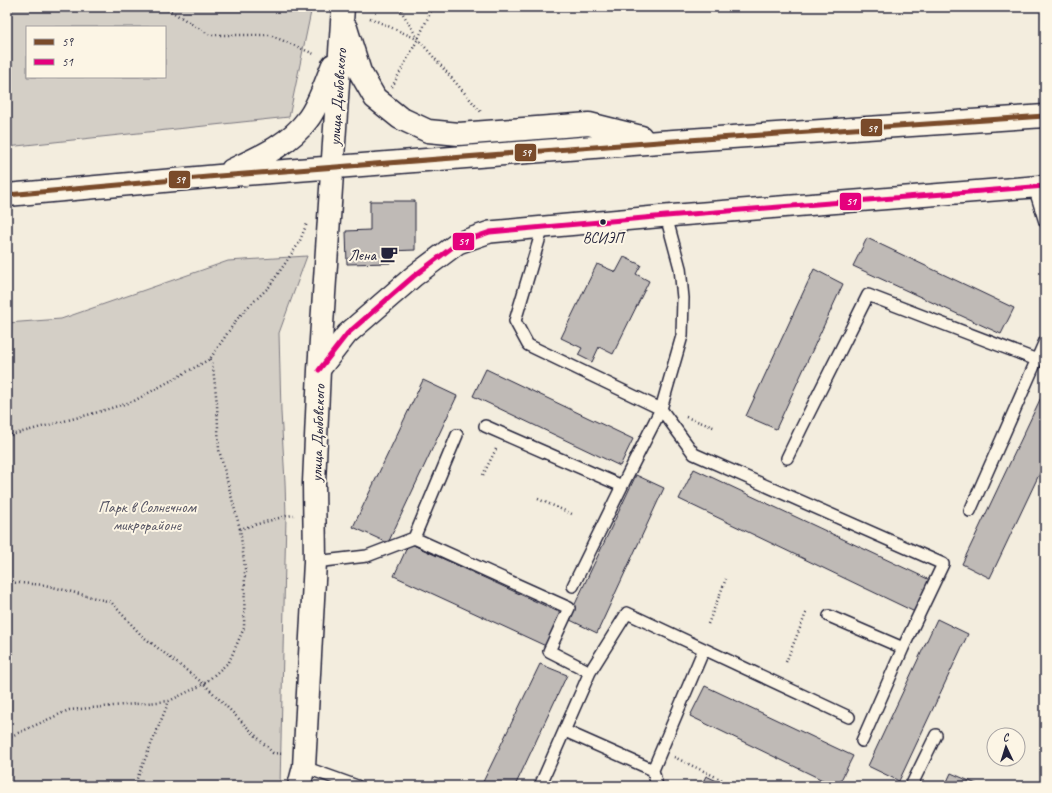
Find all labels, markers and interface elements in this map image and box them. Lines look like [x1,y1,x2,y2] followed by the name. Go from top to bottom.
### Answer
[26,26,166,78] legend
[62,34,74,50] text: 59
[325,46,351,147] street label: улица Дыбовского
[62,54,73,70] text: 51
[860,118,883,137] line badge: 59
[867,121,878,135] text: 59
[514,143,537,162] line badge: 59
[521,145,532,159] text: 59
[168,170,191,189] line badge: 59
[175,172,186,186] text: 59
[839,192,862,211] line badge: 51
[846,194,857,208] text: 51
[598,217,608,227] marker: ВСИЭП
[583,229,626,248] place label: ВСИЭП
[452,232,475,251] line badge: 51
[458,234,469,248] text: 51
[379,244,399,264] cafe icon: Лена
[348,245,378,265] place label: Лена
[306,383,330,483] street label: улица Дыбовского
[98,497,198,535] park label: Парк в Солнечном микрорайоне
[986,727,1026,767] north arrow
[1002,730,1010,744] text: С

